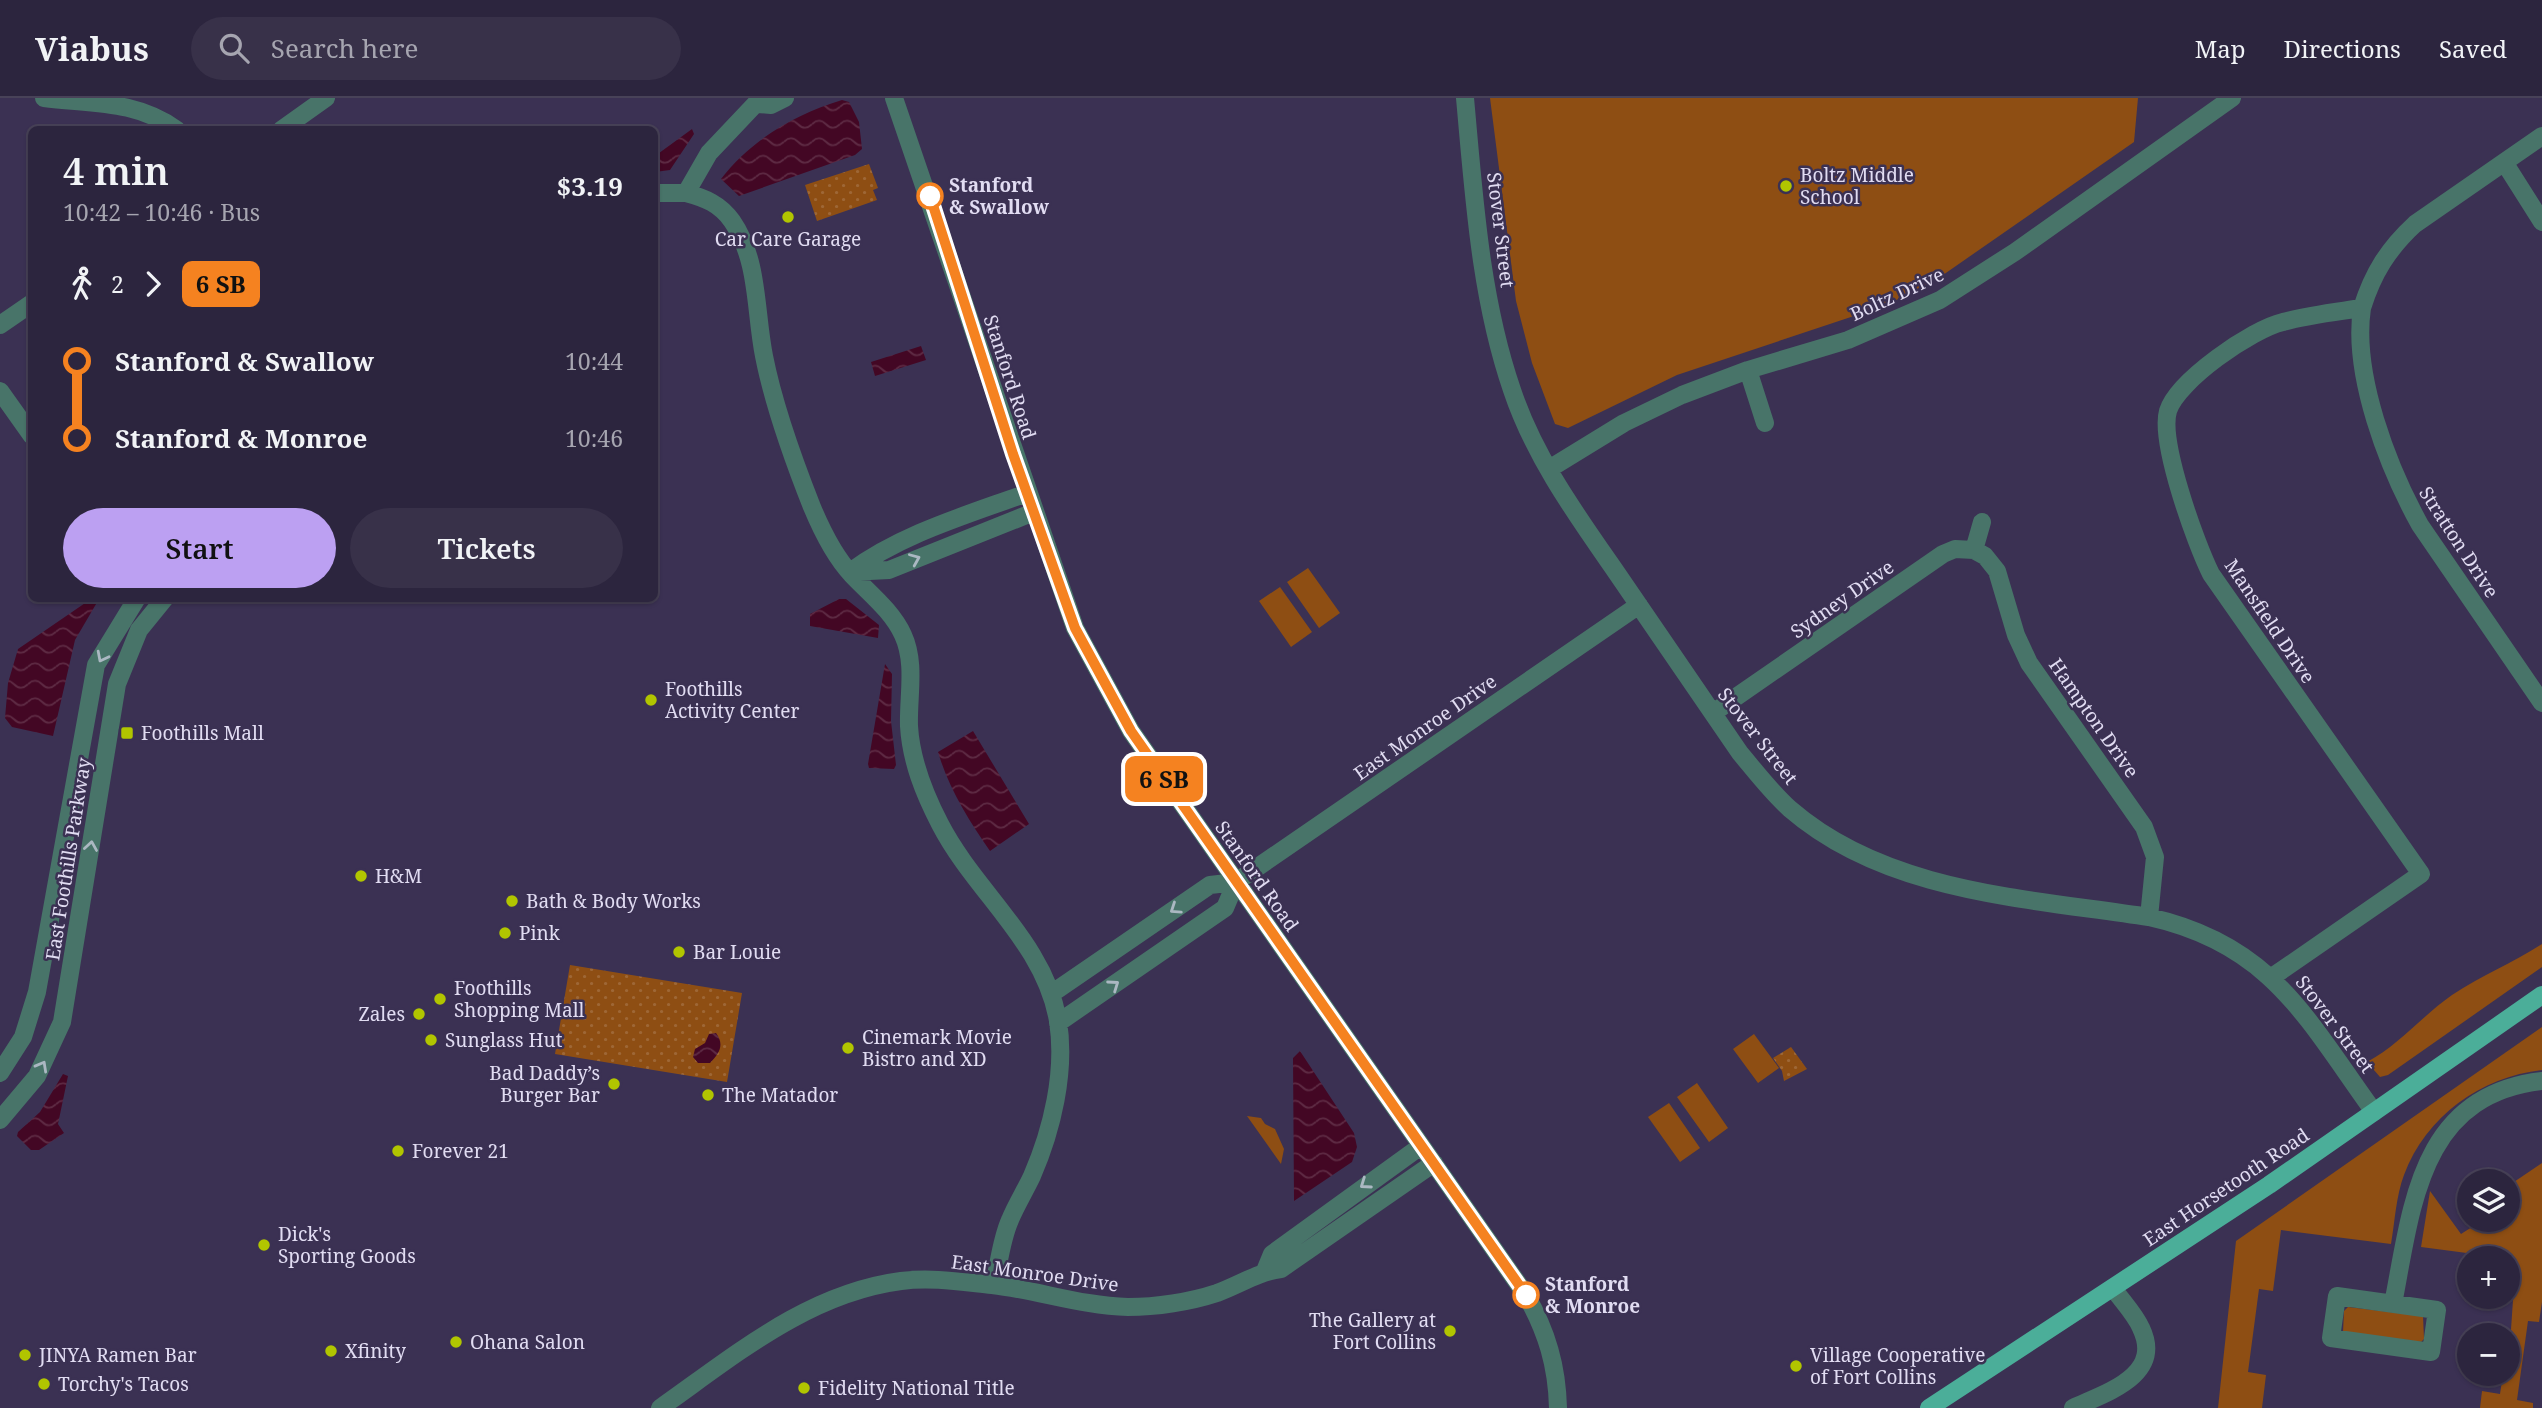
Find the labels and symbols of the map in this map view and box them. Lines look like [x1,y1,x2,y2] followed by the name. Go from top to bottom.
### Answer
[1800,162,1914,210] place label: Boltz Middle School
[1481,171,1521,289] street label: Stover Street
[949,172,1050,220] place label: Stanford & Swallow
[1778,178,1794,194] marker: Boltz Middle School
[917,183,943,209] marker: Stanford & Swallow
[780,209,796,225] marker: Car Care Garage
[715,226,861,252] place label: Car Care Garage
[1846,261,1948,327] street label: Boltz Drive
[978,311,1042,443] street label: Stanford Road
[2413,481,2505,603] street label: Stratton Drive
[908,553,920,567] one-way arrow
[1785,554,1899,644] street label: Sydney Drive
[2219,554,2321,688] street label: Mansfield Drive
[96,649,110,662] one-way arrow
[2043,653,2145,783] street label: Hampton Drive
[1348,668,1502,786] street label: East Monroe Drive
[665,676,800,724] place label: Foothills Activity Center
[1712,682,1804,790] street label: Stover Street
[643,692,659,708] marker: Foothills Activity Center
[141,720,264,746] place label: Foothills Mall
[119,725,135,741] marker: Foothills Mall
[39,756,97,962] street label: East Foothills Parkway
[1115,756,1213,802] line badge: 6 SB
[1209,816,1305,937] street label: Stanford Road
[83,840,98,852] one-way arrow
[375,863,422,889] place label: H&M
[353,868,369,884] marker: H&M
[526,888,701,914] place label: Bath & Body Works
[504,893,520,909] marker: Bath & Body Works
[1170,901,1183,913] one-way arrow
[519,920,561,946] place label: Pink
[497,925,513,941] marker: Pink
[693,939,781,965] place label: Bar Louie
[671,944,687,960] marker: Bar Louie
[2290,970,2380,1078] street label: Stover Street
[454,975,585,1023] place label: Foothills Shopping Mall
[1107,980,1120,993] one-way arrow
[432,991,448,1007] marker: Foothills Shopping Mall
[358,1001,405,1027] place label: Zales
[411,1006,427,1022] marker: Zales
[862,1024,1012,1072] place label: Cinemark Movie Bistro and XD
[445,1027,563,1053] place label: Sunglass Hut
[423,1032,439,1048] marker: Sunglass Hut
[840,1040,856,1056] marker: Cinemark Movie Bistro and XD
[489,1060,600,1108] place label: Bad Daddy’s Burger Bar
[34,1061,47,1074] one-way arrow
[606,1076,622,1092] marker: Bad Daddy’s Burger Bar
[722,1082,838,1108] place label: The Matador
[700,1087,716,1103] marker: The Matador
[2138,1122,2314,1252] street label: East Horsetooth Road
[412,1138,509,1164] place label: Forever 21
[390,1143,406,1159] marker: Forever 21
[1360,1176,1373,1188] one-way arrow
[278,1221,416,1269] place label: Dick's Sporting Goods
[256,1237,272,1253] marker: Dick's Sporting Goods
[950,1248,1120,1298] street label: East Monroe Drive
[1545,1271,1640,1319] place label: Stanford & Monroe
[1513,1282,1539,1308] marker: Stanford & Monroe
[1309,1307,1436,1355] place label: The Gallery at Fort Collins
[1442,1323,1458,1339] marker: The Gallery at Fort Collins
[470,1329,585,1355] place label: Ohana Salon
[448,1334,464,1350] marker: Ohana Salon
[345,1338,406,1364] place label: Xfinity
[38,1342,197,1368] place label: JINYA Ramen Bar
[1810,1342,1985,1390] place label: Village Cooperative of Fort Collins
[323,1343,339,1359] marker: Xfinity
[17,1347,33,1363] marker: JINYA Ramen Bar
[1788,1358,1804,1374] marker: Village Cooperative of Fort Collins
[58,1371,189,1397] place label: Torchy's Tacos
[818,1375,1015,1401] place label: Fidelity National Title
[36,1376,52,1392] marker: Torchy's Tacos
[796,1380,812,1396] marker: Fidelity National Title

